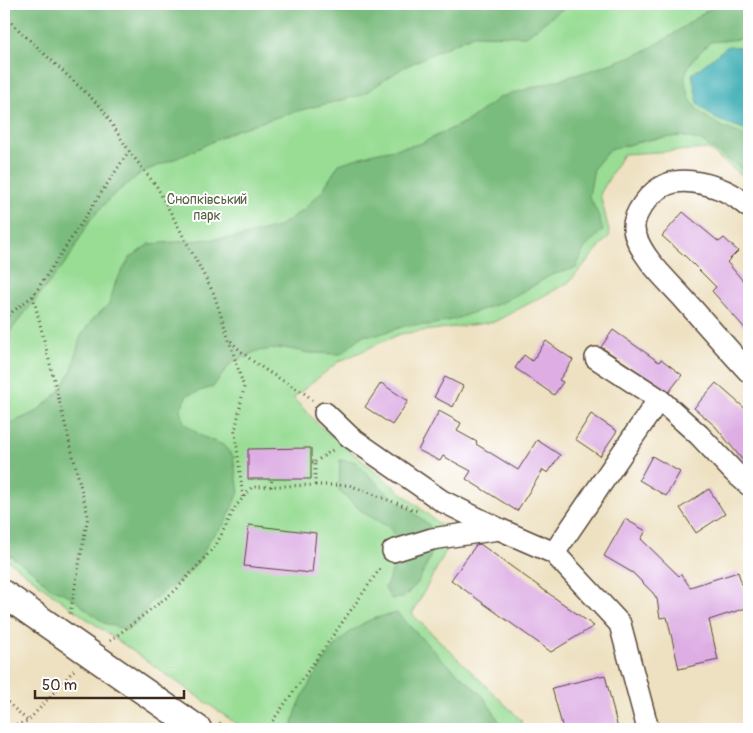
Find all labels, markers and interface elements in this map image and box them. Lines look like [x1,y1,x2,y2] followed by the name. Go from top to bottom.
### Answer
[167,191,247,224] park label: Снопківський парк
[35,668,184,700] scale bar
[42,676,77,695] text: 50 m

